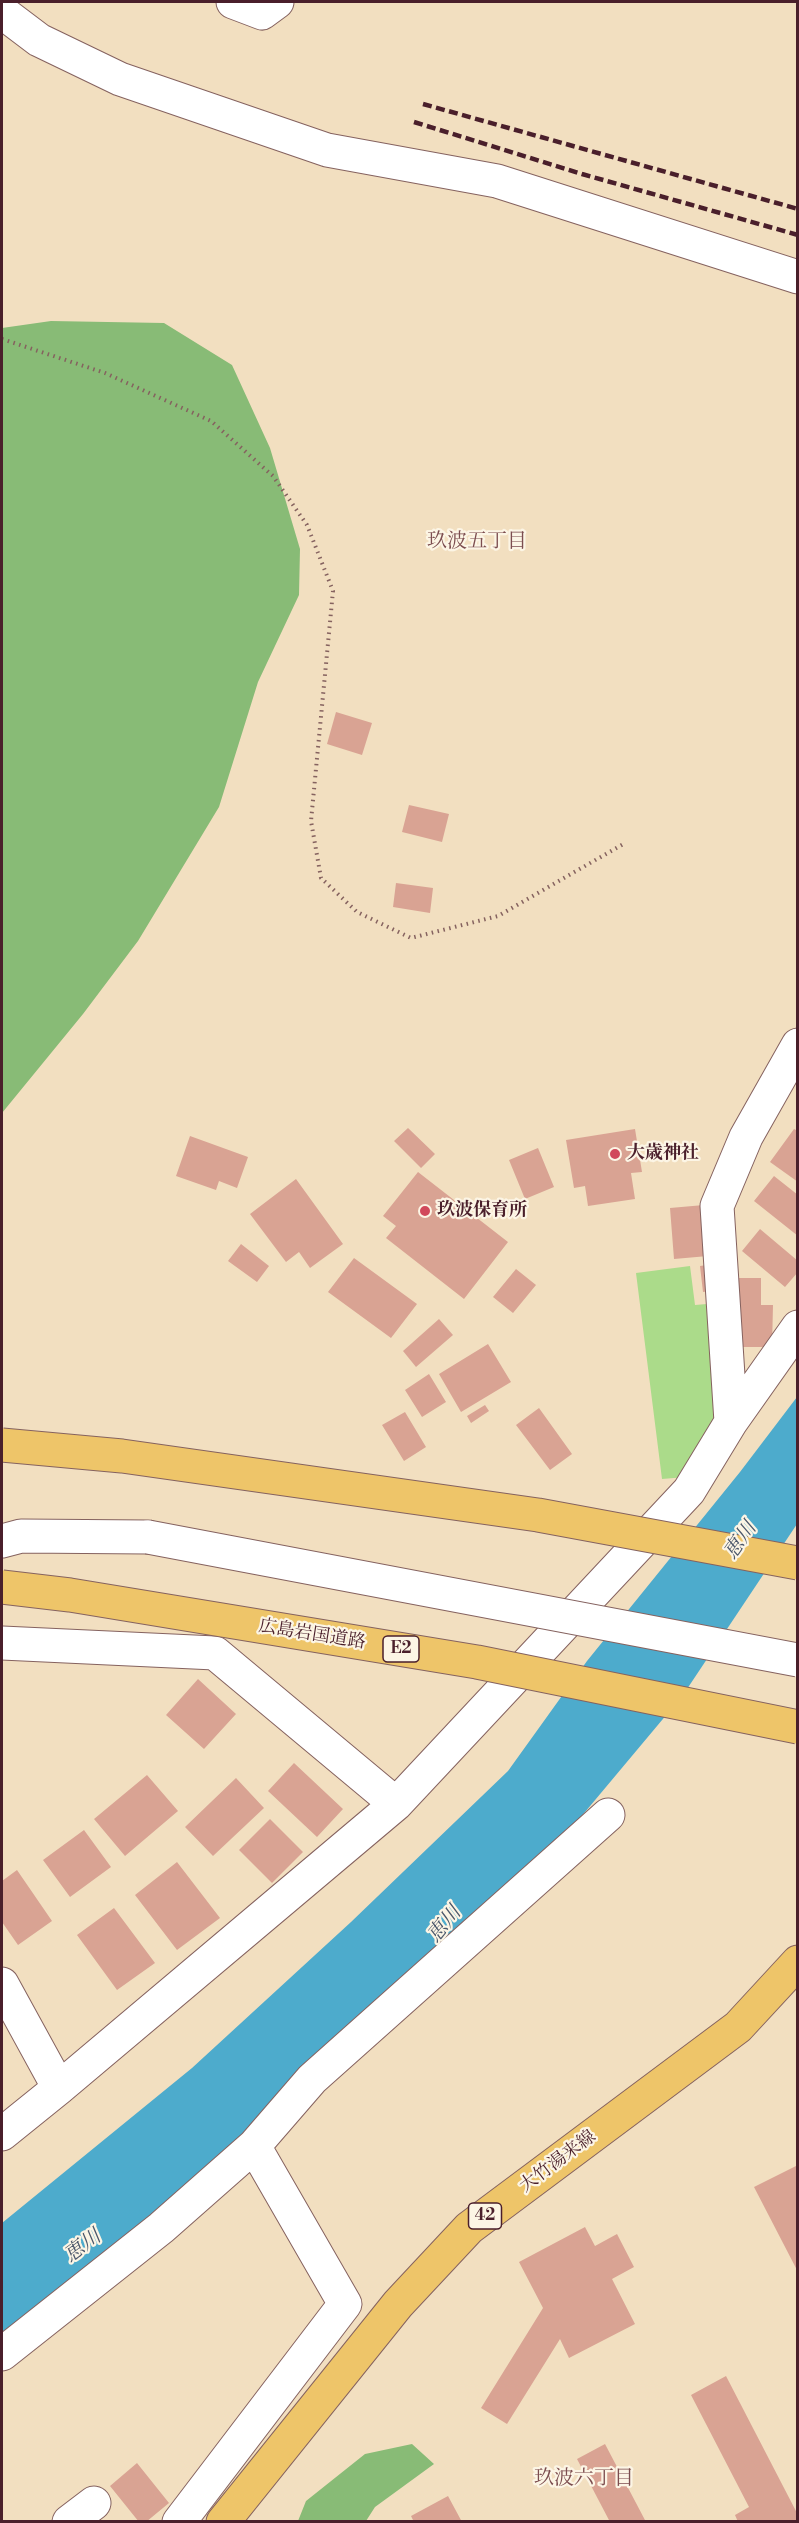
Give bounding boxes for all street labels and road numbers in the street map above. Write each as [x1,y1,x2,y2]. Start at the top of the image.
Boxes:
street label: 広島岩国道路 [257,1616,367,1654]
road number: E2 [383,1636,419,1662]
street label: 大竹湯来線 [516,2126,600,2198]
road number: 42 [468,2203,502,2229]

